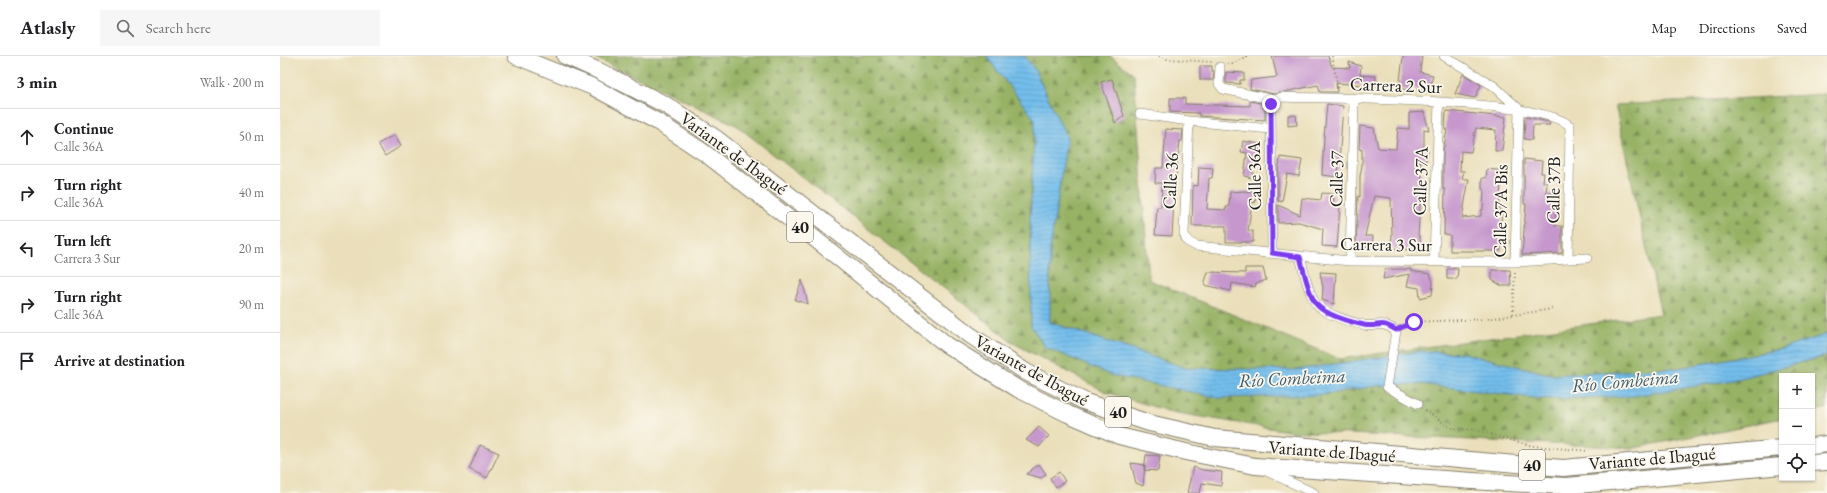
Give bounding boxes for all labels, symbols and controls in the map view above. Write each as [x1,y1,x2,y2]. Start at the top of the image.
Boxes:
search box [100,10,380,46]
text: Atlasly [20,15,76,40]
icon: search [114,17,136,39]
text: Search here [146,18,211,37]
text: Map [1651,19,1677,37]
text: Directions [1699,19,1755,37]
text: Saved [1777,19,1807,37]
text: 3 min [16,71,57,93]
street label: Carrera 2 Sur [1350,72,1442,98]
text: Walk · 200 m [200,74,264,91]
route end [1262,95,1280,113]
street label: Variante de Ibagué [676,106,792,200]
text: Continue [54,119,114,138]
icon: ahead [16,126,38,148]
text: 50 m [239,128,264,145]
text: Calle 36A [54,138,104,155]
street label: Calle 36A [1242,141,1266,211]
street label: Calle 37A [1407,146,1433,216]
street label: Calle 37 [1324,150,1348,207]
street label: Calle 36 [1157,152,1183,210]
street label: Calle 37B [1541,156,1565,224]
street label: Calle 37A Bis [1488,164,1512,258]
text: Turn right [54,175,122,194]
icon: right [16,182,38,204]
text: 40 m [239,184,264,201]
text: Calle 36A [54,194,104,211]
road number: 40 [787,212,813,242]
text: Turn left [54,231,111,250]
street label: Carrera 3 Sur [1340,232,1432,256]
icon: left [16,238,38,260]
text: 20 m [239,240,264,257]
text: Carrera 3 Sur [54,250,120,267]
text: Turn right [54,287,122,306]
icon: right [16,294,38,316]
text: 90 m [239,296,264,313]
text: Calle 36A [54,306,104,323]
route start [1405,313,1423,331]
street label: Variante de Ibagué [971,329,1093,411]
icon: arrive [16,350,38,372]
text: Arrive at destination [54,351,185,370]
water label: Río Combeima [1238,363,1346,393]
water label: Río Combeima [1570,364,1680,398]
map controls [1779,373,1815,481]
button: + [1779,373,1815,409]
road number: 40 [1105,397,1131,427]
button: − [1779,409,1815,445]
street label: Variante de Ibagué [1268,435,1396,467]
street label: Variante de Ibagué [1588,441,1716,475]
button: locate [1779,445,1815,481]
road number: 40 [1519,450,1545,480]

